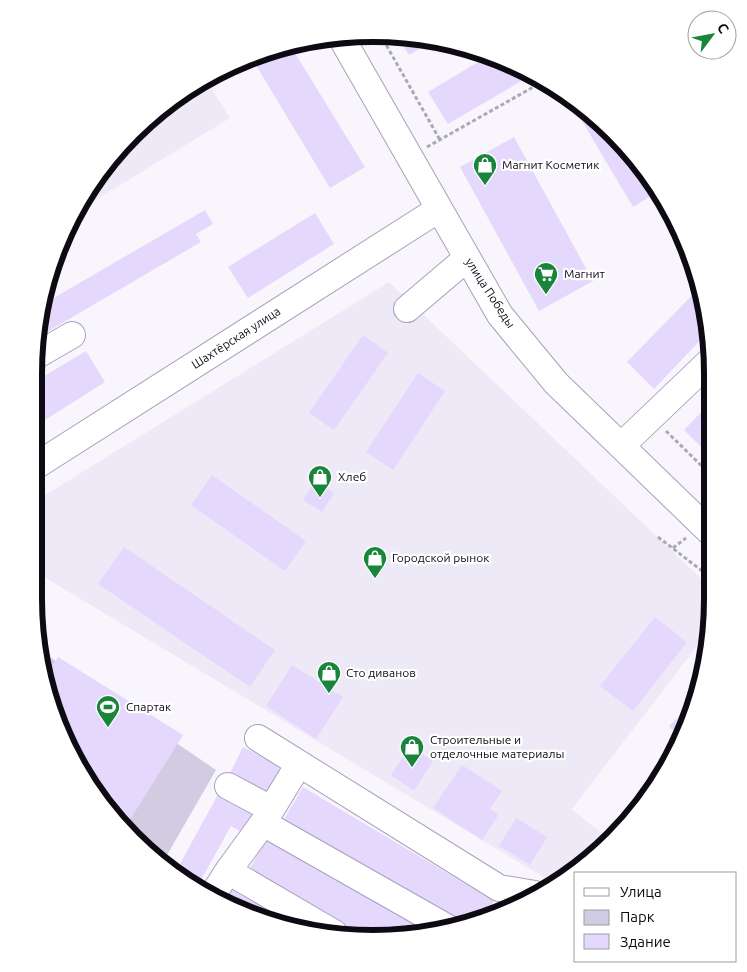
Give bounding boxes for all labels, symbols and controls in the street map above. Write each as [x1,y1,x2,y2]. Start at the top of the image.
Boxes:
north arrow [687,10,737,60]
text: С [714,20,732,36]
shop icon: Магнит Косметик [472,152,498,186]
place label: Магнит Косметик [502,158,599,171]
street label: улица Победы [463,255,518,330]
supermarket icon: Магнит [533,261,559,295]
place label: Магнит [564,267,606,280]
street label: Шахтёрская улица [189,304,282,371]
shop icon: Хлеб [307,464,333,498]
place label: Хлеб [338,470,366,483]
shop icon: Городской рынок [362,545,388,579]
place label: Городской рынок [392,551,489,564]
shop icon: Сто диванов [316,660,342,694]
place label: Сто диванов [346,666,416,679]
sports icon: Спартак [95,694,121,728]
place label: Спартак [126,700,171,713]
place label: Строительные и отделочные материалы [430,733,564,760]
shop icon: Строительные и отделочные материалы [399,734,425,768]
legend [574,872,737,962]
text: Улица [620,883,662,900]
text: Парк [620,908,655,925]
text: Здание [620,933,671,950]

